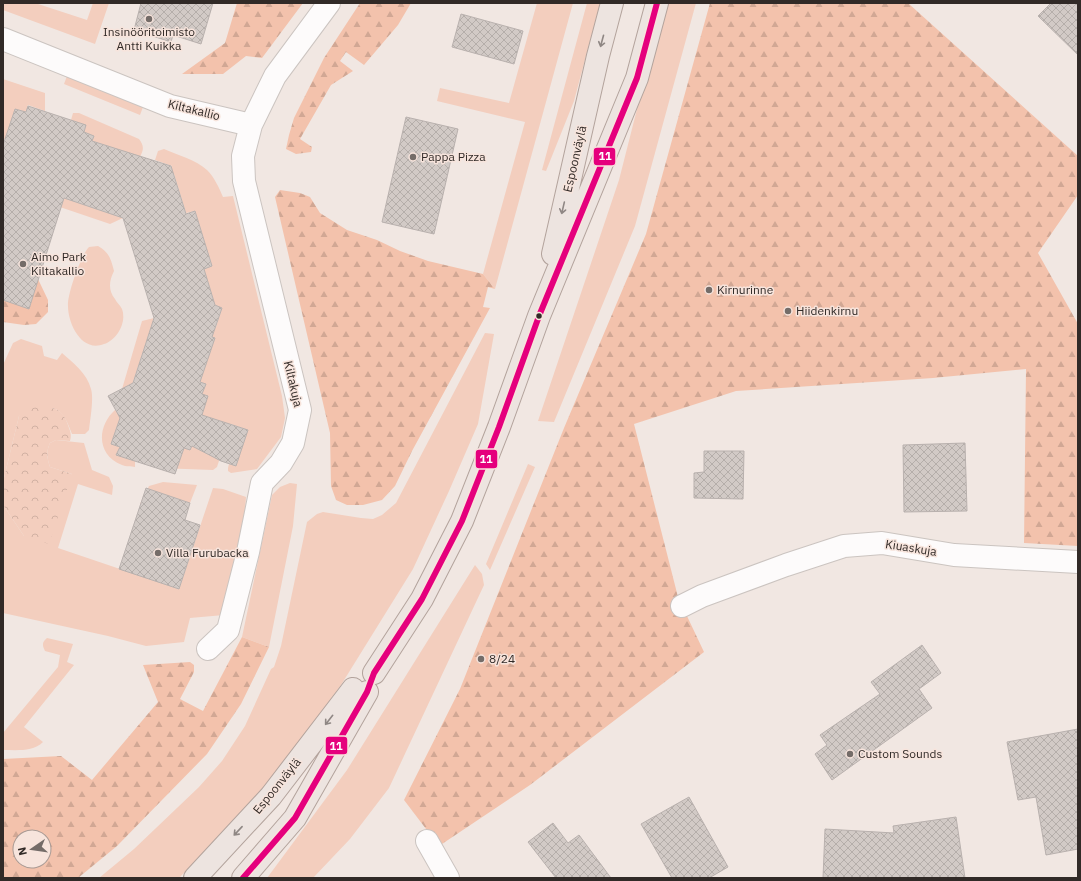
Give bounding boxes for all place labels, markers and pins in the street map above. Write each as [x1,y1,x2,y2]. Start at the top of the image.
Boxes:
marker: Insinööritoimisto Antti Kuikka [144,14,154,24]
place label: Insinööritoimisto Antti Kuikka [103,24,195,53]
place label: Pappa Pizza [421,149,486,164]
marker: Pappa Pizza [408,152,418,162]
place label: Aimo Park Kiltakallio [31,249,87,278]
marker: Aimo Park Kiltakallio [18,259,28,269]
place label: Kirnurinne [717,282,774,297]
marker: Kirnurinne [704,285,714,295]
place label: Hiidenkirnu [796,303,858,318]
marker: Hiidenkirnu [783,306,793,316]
unlabelled marker [534,311,544,321]
place label: Villa Furubacka [166,545,249,560]
marker: Villa Furubacka [153,548,163,558]
place label: 8/24 [489,651,515,666]
marker: 8/24 [476,654,486,664]
place label: Custom Sounds [858,746,943,761]
marker: Custom Sounds [845,749,855,759]

